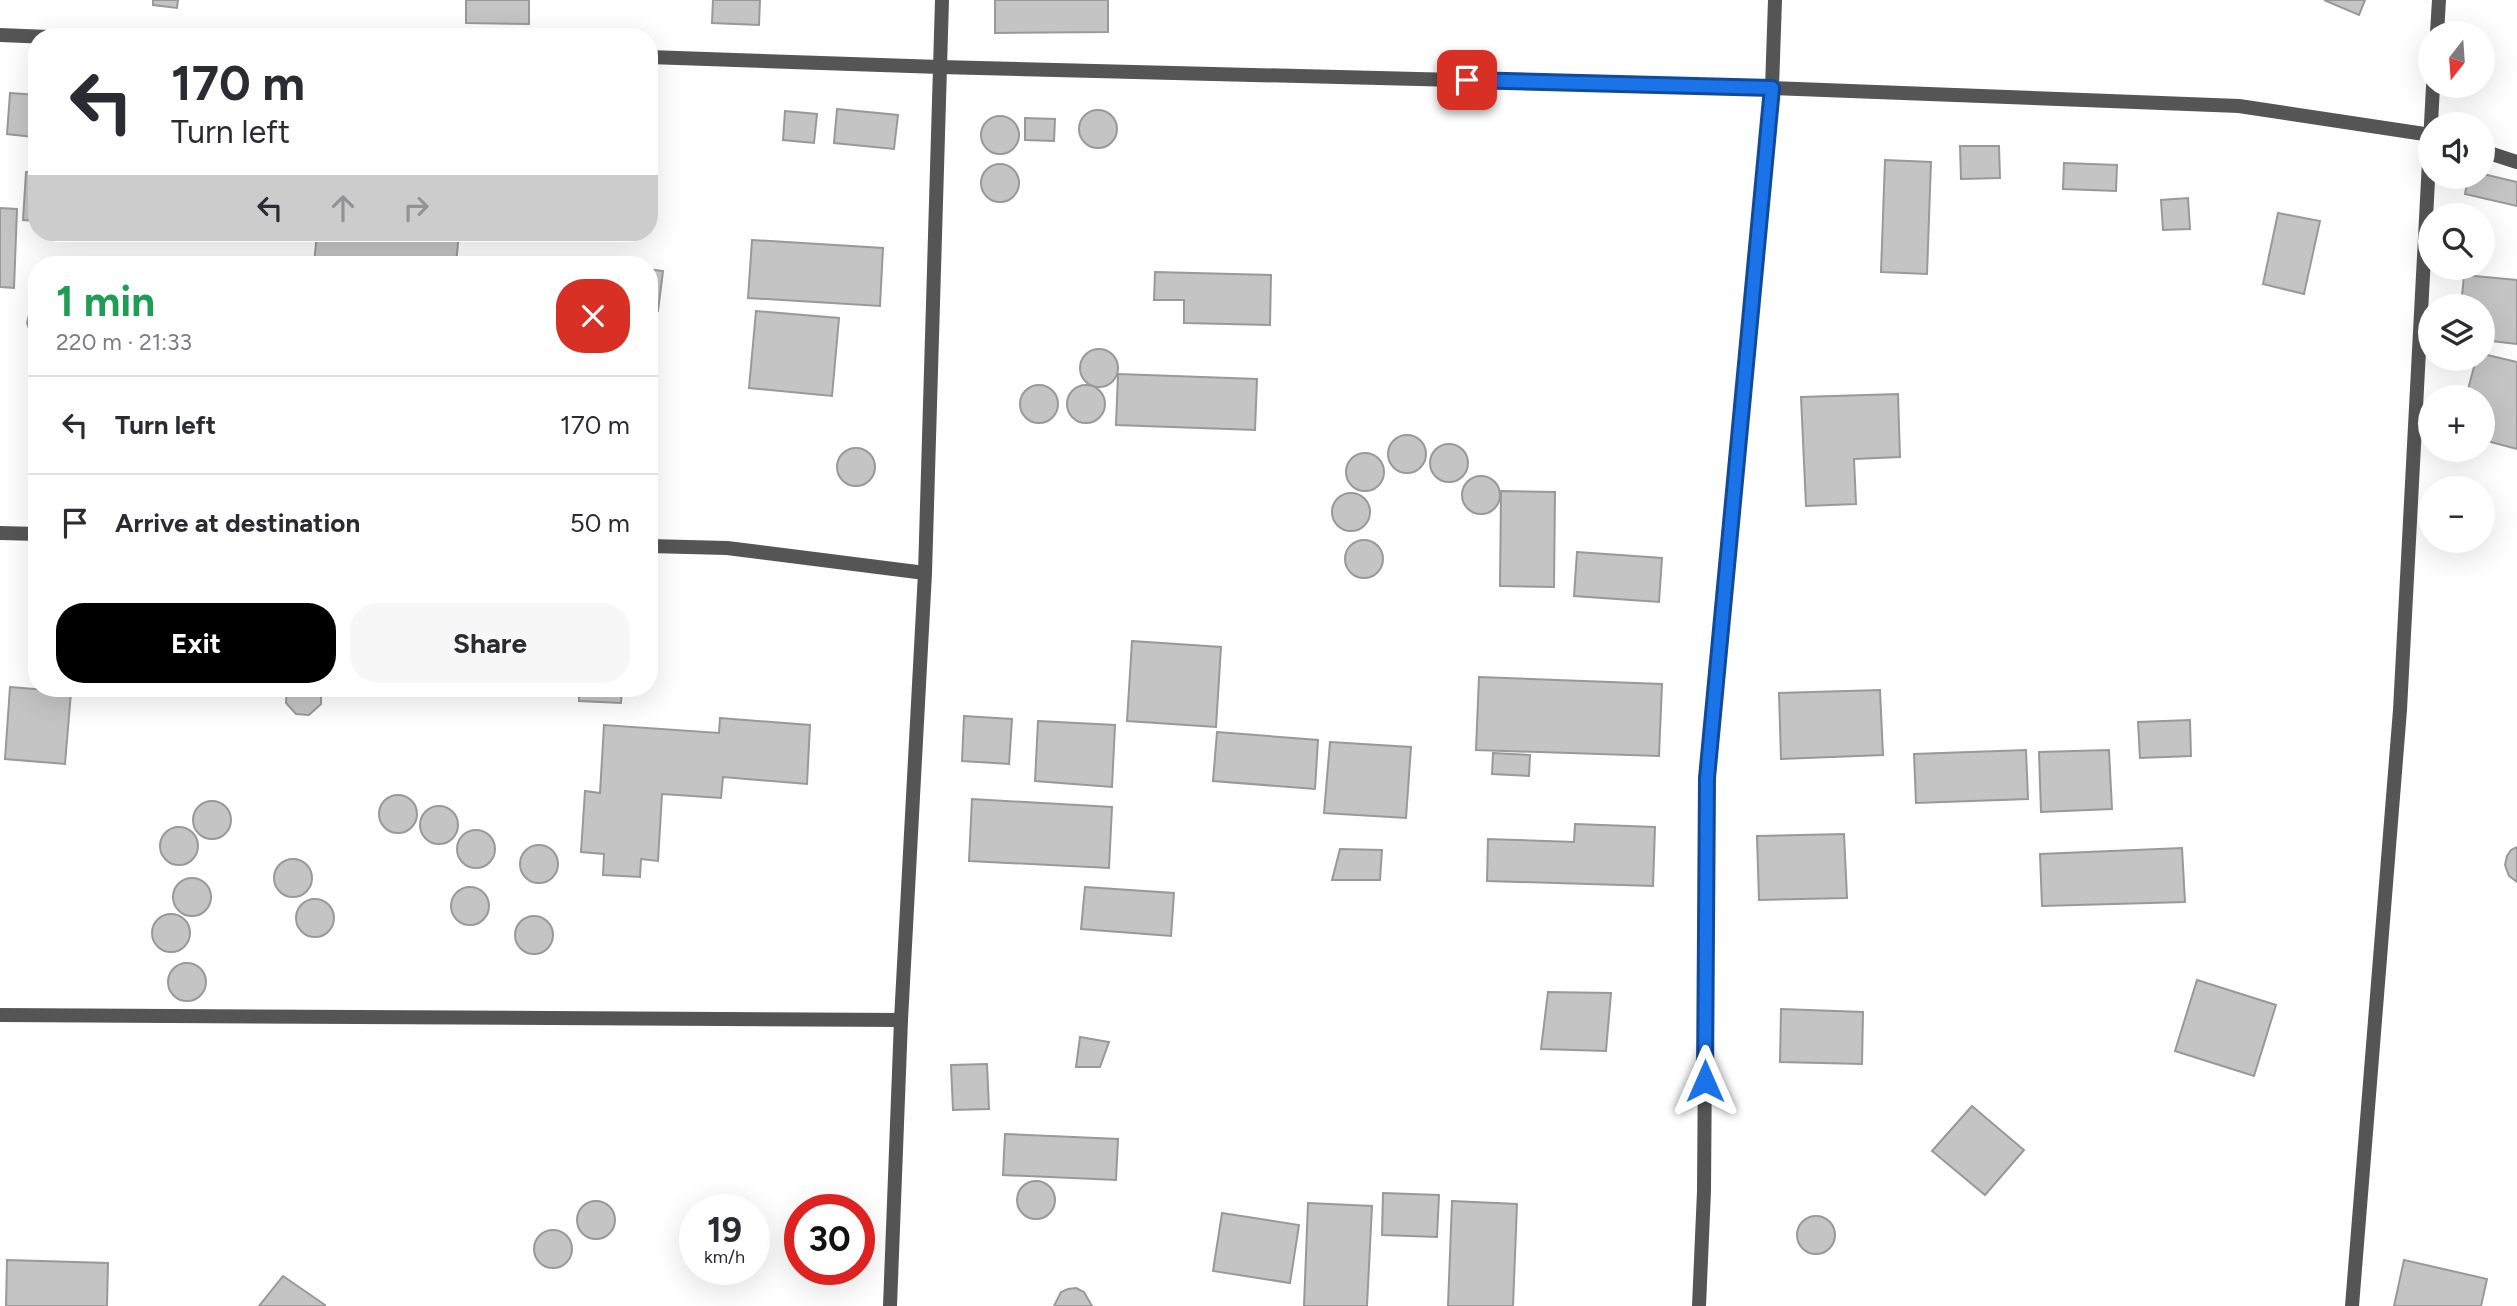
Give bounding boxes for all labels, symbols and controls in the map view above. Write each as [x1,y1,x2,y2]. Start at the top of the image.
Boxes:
north arrow [2418,21,2496,98]
map controls [2418,21,2495,553]
pin [1437,50,1497,110]
text: 170 m [171,53,305,112]
icon: left [56,56,147,147]
icon: arrive [1448,61,1486,99]
button: sound [2418,112,2495,189]
text: Turn left [171,113,290,151]
icon: left [251,189,289,227]
icon: ahead [324,189,362,227]
icon: right [397,189,435,227]
button: search [2418,203,2495,280]
text: 1 min [56,276,155,327]
button: close [556,279,630,353]
button: layers [2418,294,2495,371]
text: 220 m · 21:33 [56,328,192,356]
button: + [2418,385,2495,462]
icon: left [56,406,94,444]
text: Turn left [115,409,216,441]
text: 170 m [560,409,630,441]
button: − [2418,476,2495,553]
icon: arrive [56,504,94,542]
text: Arrive at destination [115,507,360,539]
text: 50 m [570,507,630,539]
button: Exit [56,603,336,683]
button: Share [350,603,630,683]
position arrow [1668,1044,1742,1118]
speed limit sign: 30 [784,1194,875,1285]
text: 19 [707,1209,742,1251]
text: km/h [704,1246,745,1268]

